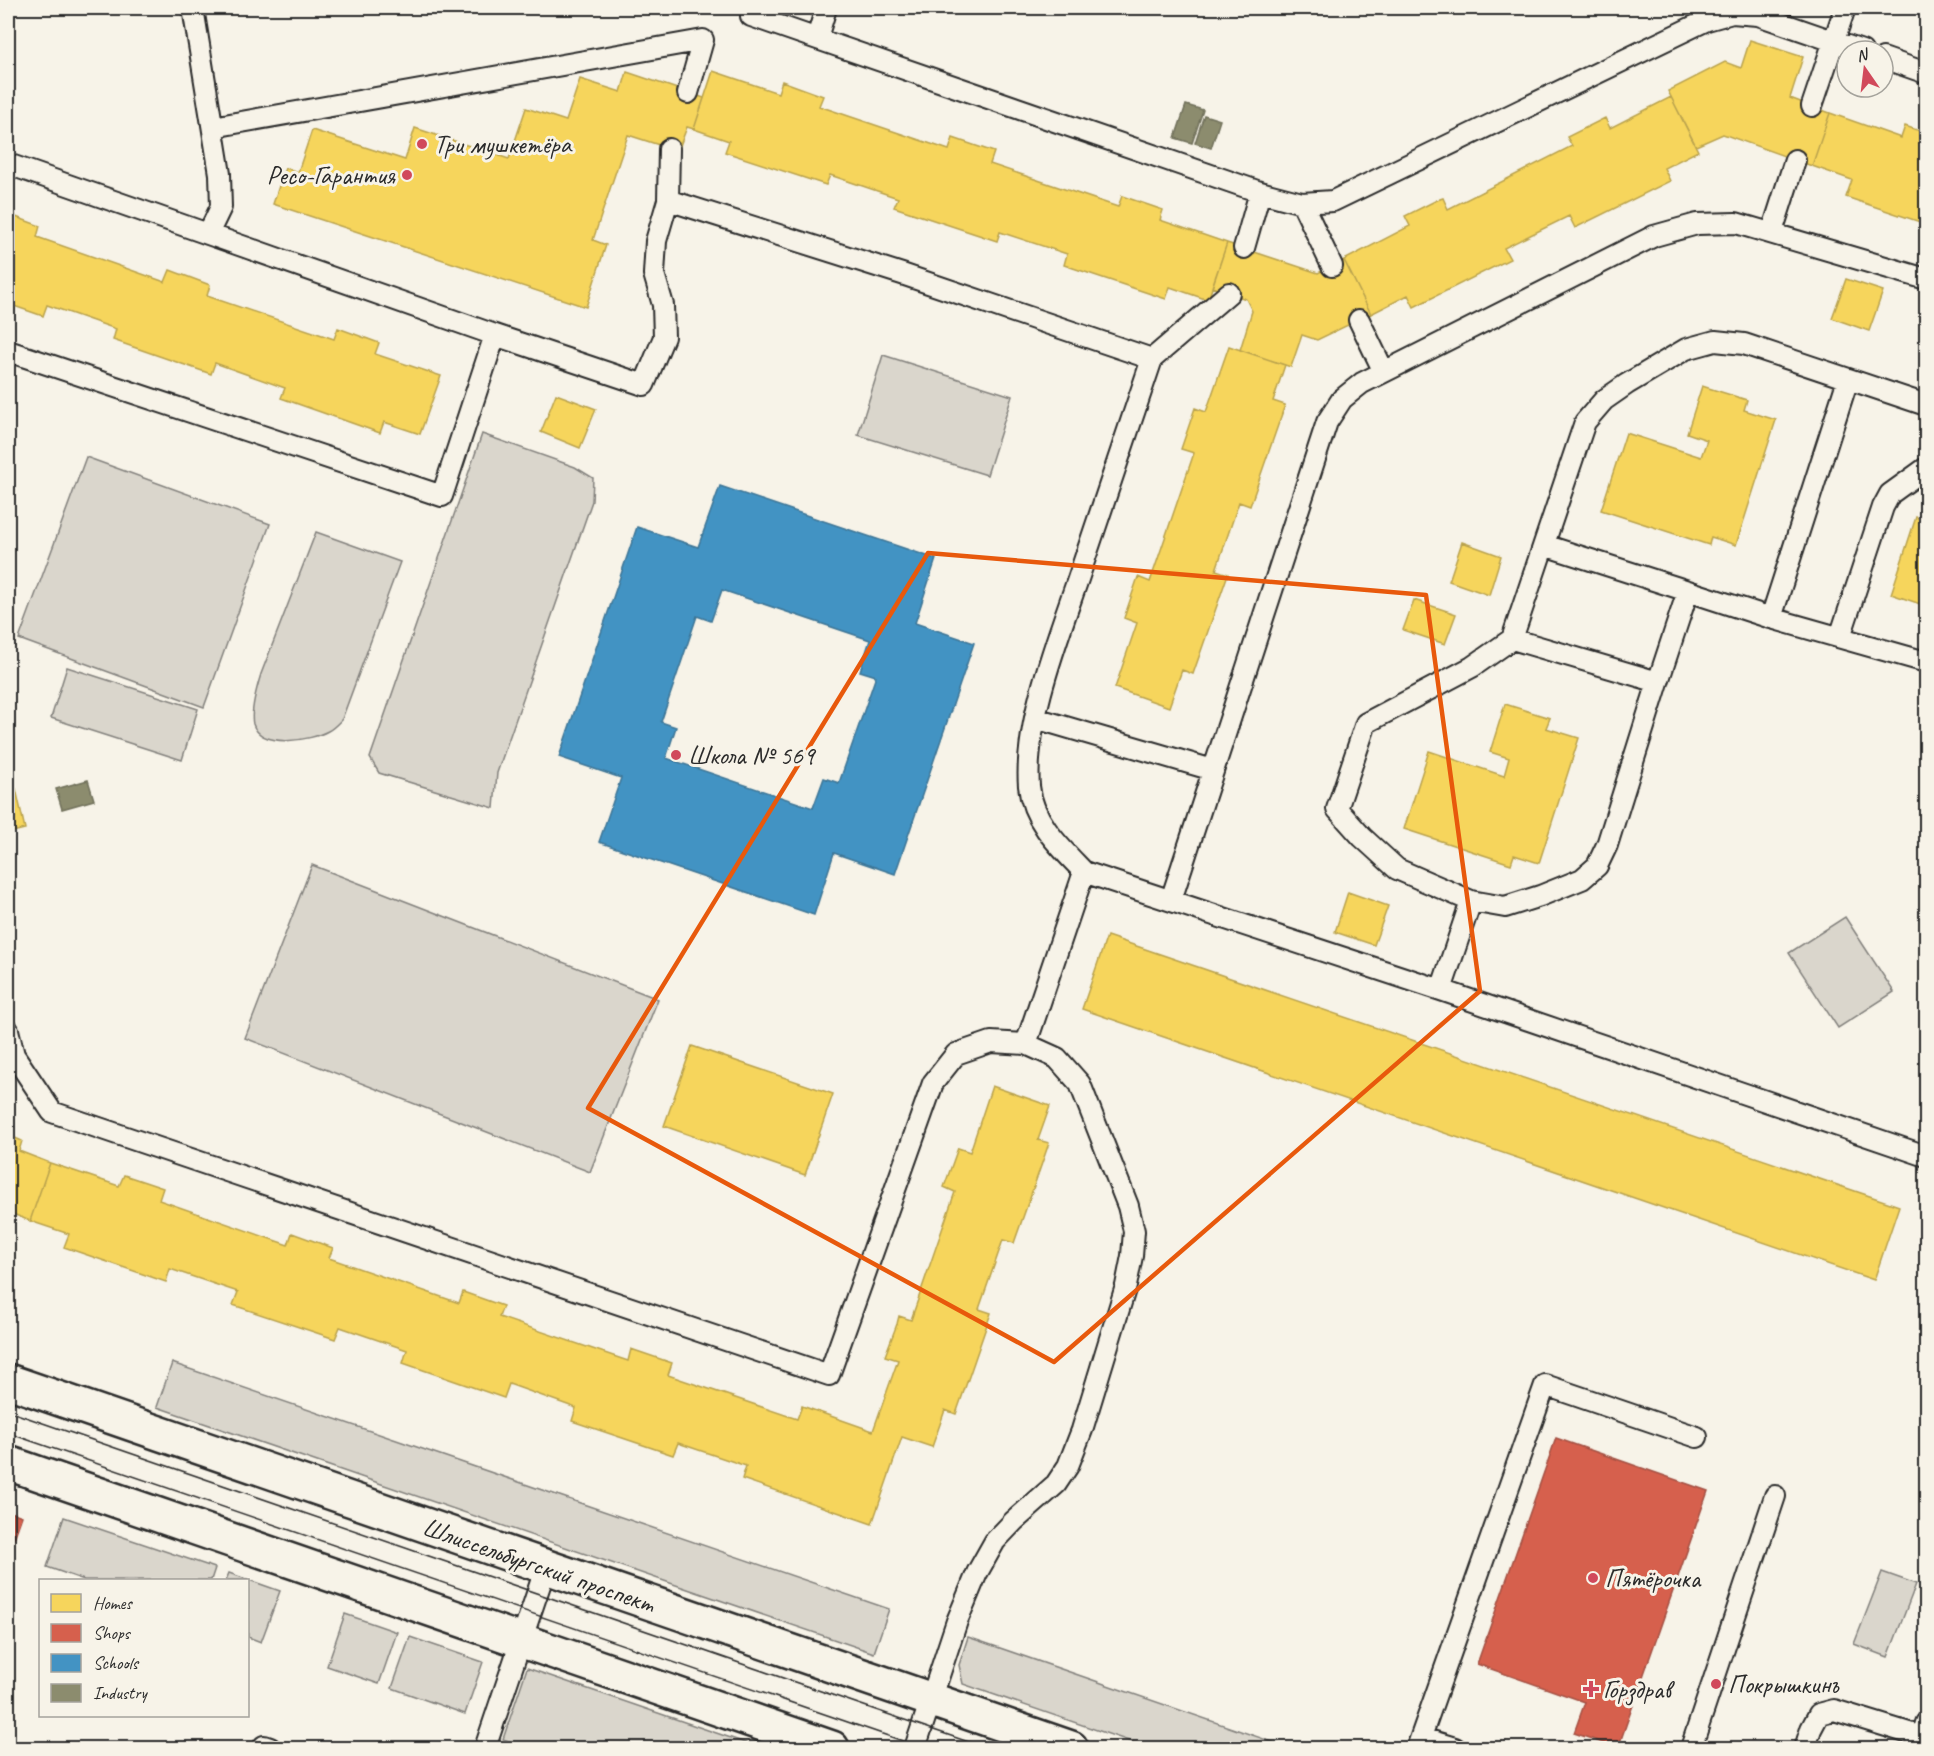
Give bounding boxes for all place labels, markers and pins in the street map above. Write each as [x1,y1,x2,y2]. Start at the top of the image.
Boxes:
place label: Три мушкетёра [434,128,573,161]
marker: Три мушкетёра [415,137,429,151]
place label: Ресо-Гарантия [267,159,397,192]
marker: Ресо-Гарантия [400,168,414,182]
place label: Школа № 569 [688,739,817,772]
marker: Школа № 569 [669,748,683,762]
place label: Пятёрочка [1605,1562,1702,1595]
marker: Пятёрочка [1586,1571,1600,1585]
place label: Покрышкинъ [1728,1668,1840,1701]
place label: Горздрав [1603,1673,1675,1706]
marker: Покрышкинъ [1709,1677,1723,1691]
marker: Горздрав [1584,1682,1598,1696]

